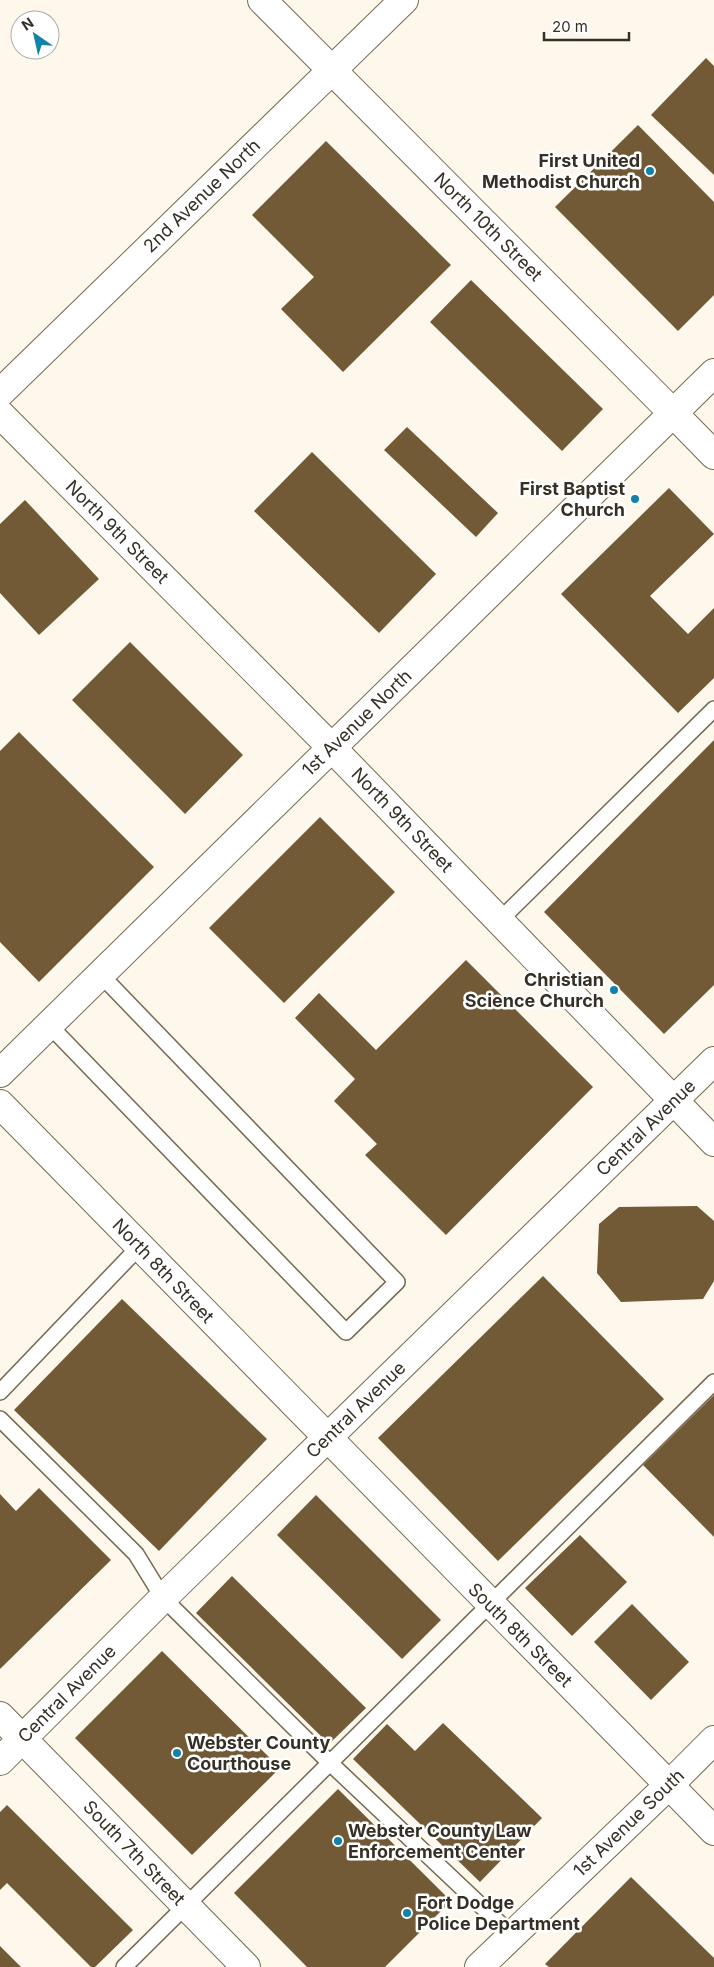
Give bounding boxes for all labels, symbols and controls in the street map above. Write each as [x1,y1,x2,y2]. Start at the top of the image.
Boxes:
north arrow [10,10,60,60]
scale bar [544,10,629,42]
text: N [18,14,37,34]
text: 20 m [552,17,588,36]
street label: 2nd Avenue North [139,135,264,257]
place label: First United Methodist Church [482,150,640,192]
marker: First United Methodist Church [644,165,656,177]
street label: North 10th Street [430,168,547,285]
street label: North 9th Street [62,476,173,588]
place label: First Baptist Church [519,478,625,520]
marker: First Baptist Church [629,493,641,505]
street label: 1st Avenue North [298,665,416,780]
street label: North 9th Street [347,763,458,876]
place label: Christian Science Church [465,969,604,1011]
marker: Christian Science Church [608,984,620,996]
street label: Central Avenue [592,1075,700,1180]
street label: North 8th Street [108,1214,218,1327]
street label: Central Avenue [302,1357,410,1462]
street label: South 8th Street [464,1578,577,1691]
street label: Central Avenue [13,1640,120,1747]
place label: Webster County Courthouse [187,1732,330,1774]
marker: Webster County Courthouse [171,1747,183,1759]
street label: 1st Avenue South [569,1765,688,1881]
street label: South 7th Street [79,1796,190,1909]
place label: Webster County Law Enforcement Center [348,1820,532,1862]
marker: Webster County Law Enforcement Center [332,1835,344,1847]
place label: Fort Dodge Police Department [417,1892,580,1934]
marker: Fort Dodge Police Department [401,1907,413,1919]

